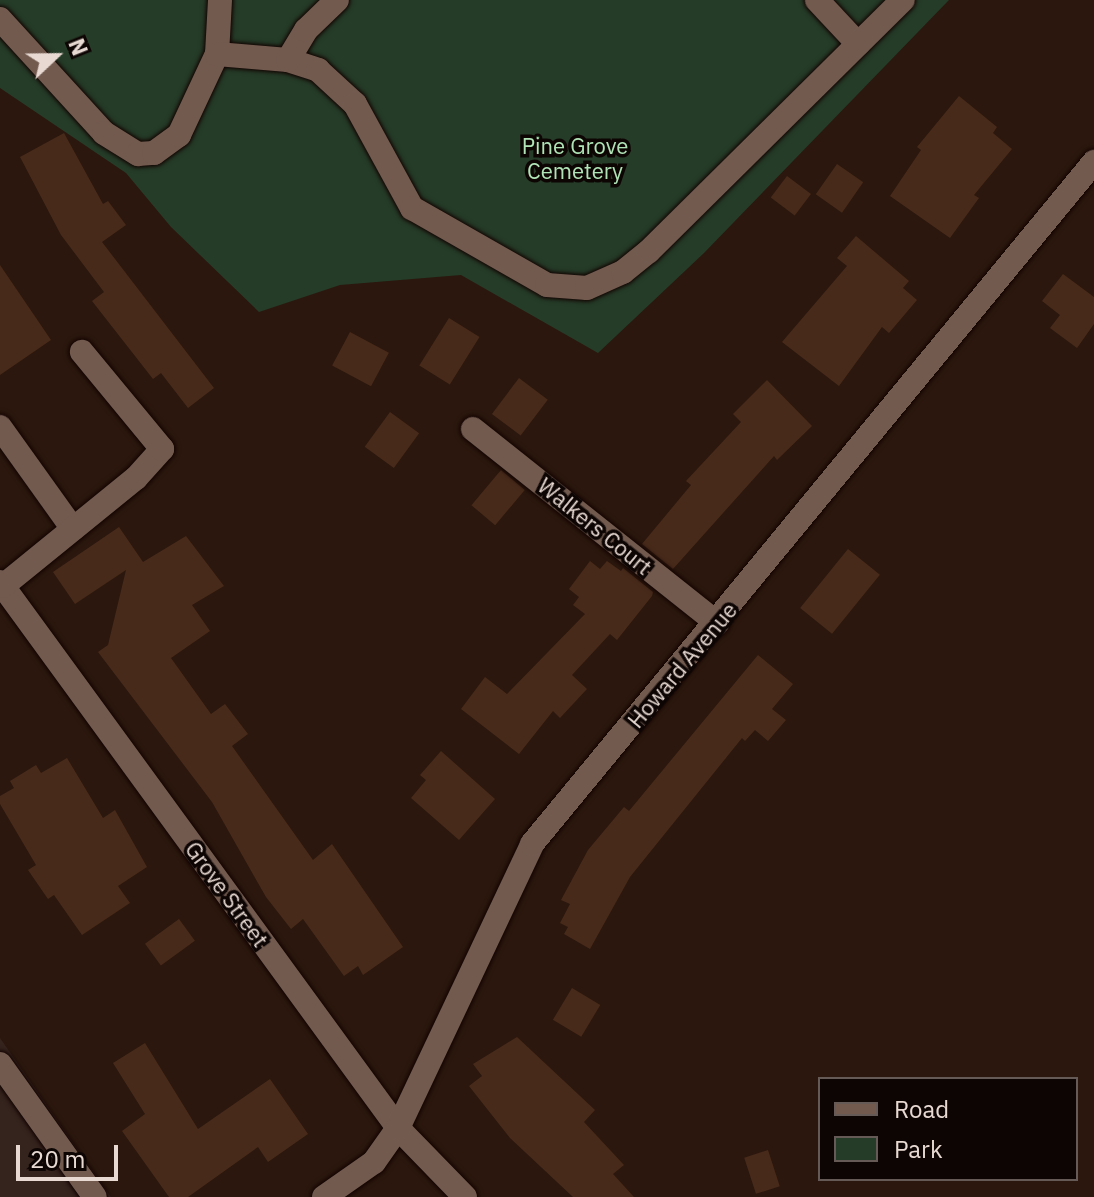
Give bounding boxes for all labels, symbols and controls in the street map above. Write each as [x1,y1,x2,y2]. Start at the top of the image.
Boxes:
north arrow [16,16,96,96]
text: N [62,34,95,60]
park label: Pine Grove Cemetery [522,132,628,184]
street label: Walkers Court [533,472,657,580]
street label: Howard Avenue [622,597,742,733]
street label: Grove Street [180,836,274,952]
legend [818,1077,1078,1181]
text: Road [894,1093,949,1125]
scale bar [20,1129,122,1179]
text: Park [894,1133,943,1165]
text: 20 m [30,1143,85,1175]

